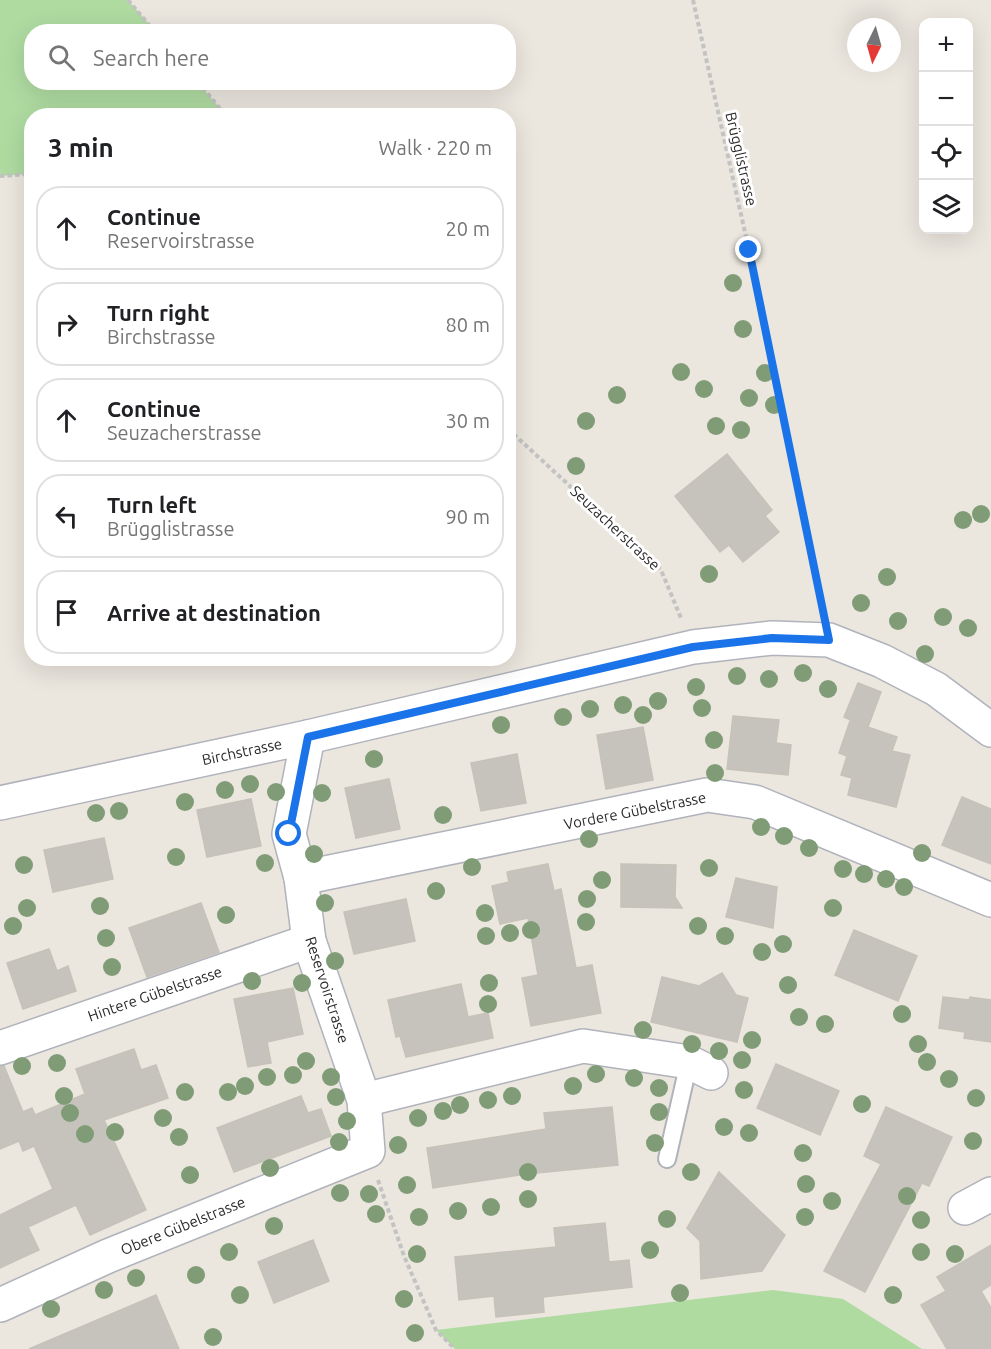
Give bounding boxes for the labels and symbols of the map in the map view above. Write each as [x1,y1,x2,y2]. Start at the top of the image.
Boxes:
north arrow [847,18,901,72]
street label: Brügglistrasse [722,110,761,207]
route end [735,236,761,262]
street label: Seuzacherstrasse [567,482,664,573]
street label: Birchstrasse [200,735,284,768]
street label: Vordere Gübelstrasse [562,788,707,833]
route start [275,820,301,846]
street label: Reservoirstrasse [302,934,353,1045]
street label: Hintere Gübelstrasse [86,963,224,1024]
street label: Obere Gübelstrasse [118,1193,248,1258]

